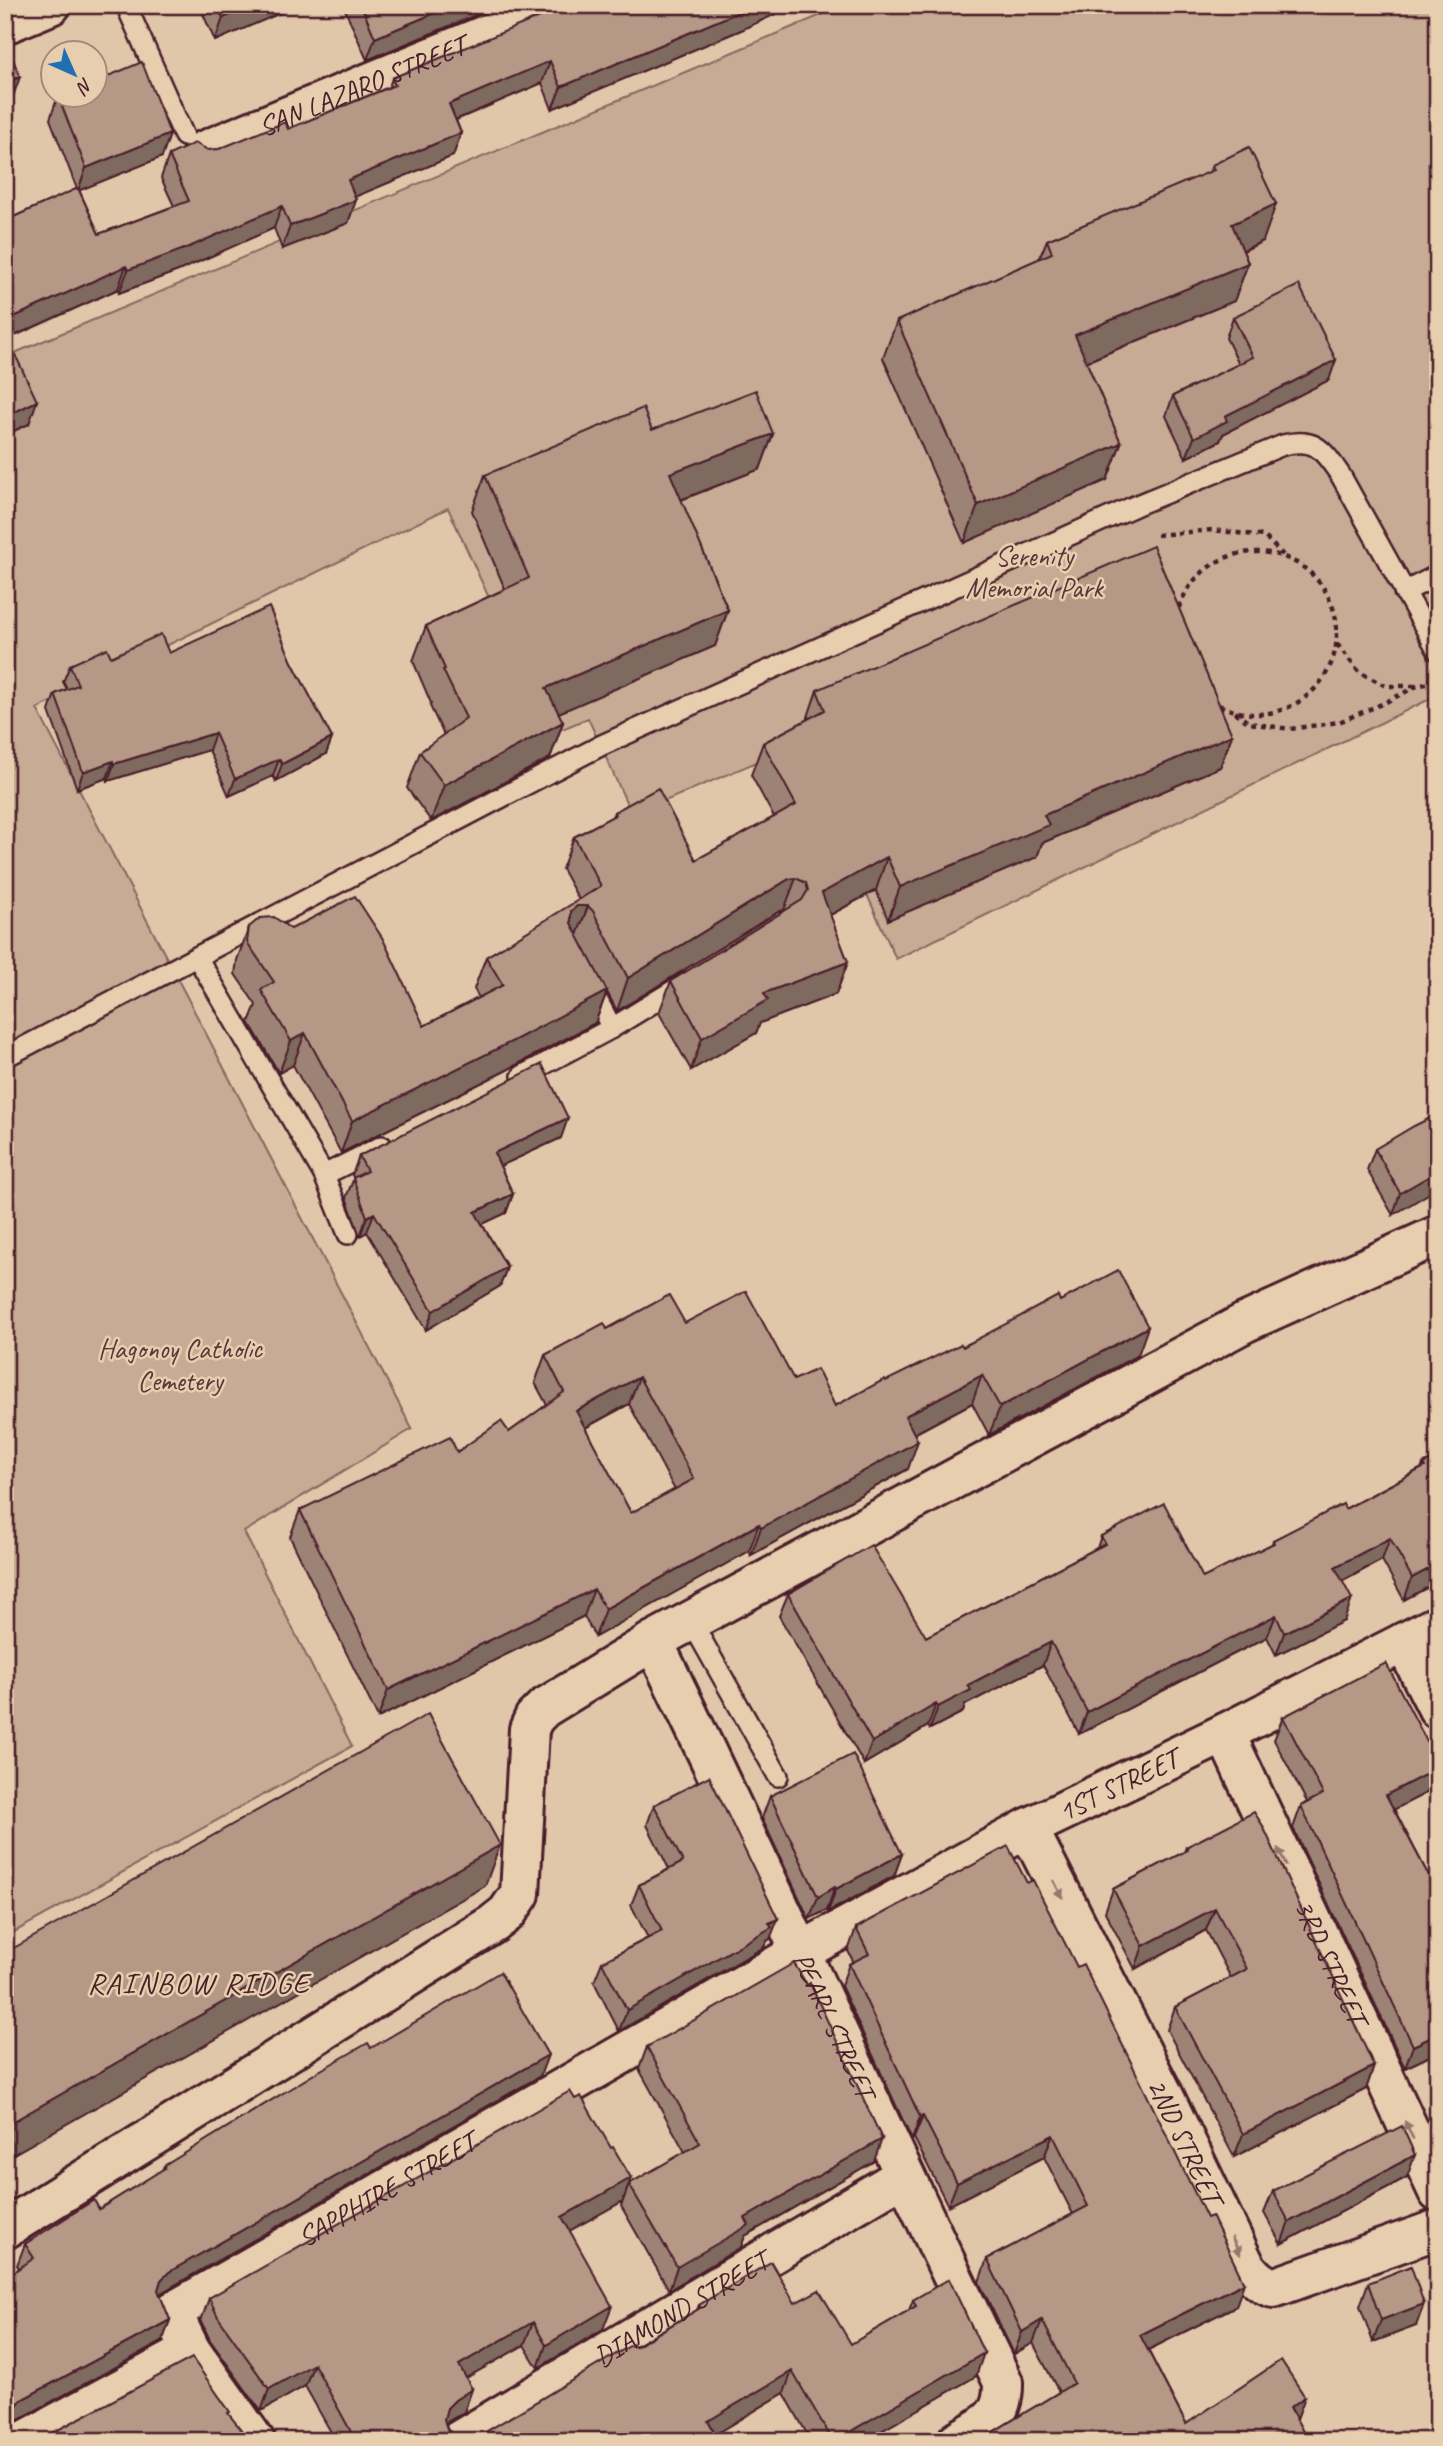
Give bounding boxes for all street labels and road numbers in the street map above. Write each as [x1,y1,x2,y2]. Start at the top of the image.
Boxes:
street label: SAN LAZARO STREET [253,25,477,144]
street label: 1ST STREET [1052,1738,1190,1828]
street label: 3RD STREET [1287,1894,1378,2036]
street label: PEARL STREET [786,1947,886,2109]
street label: 2ND STREET [1140,2072,1233,2216]
street label: SAPPHIRE STREET [291,2121,488,2254]
street label: DIAMOND STREET [587,2240,780,2374]

